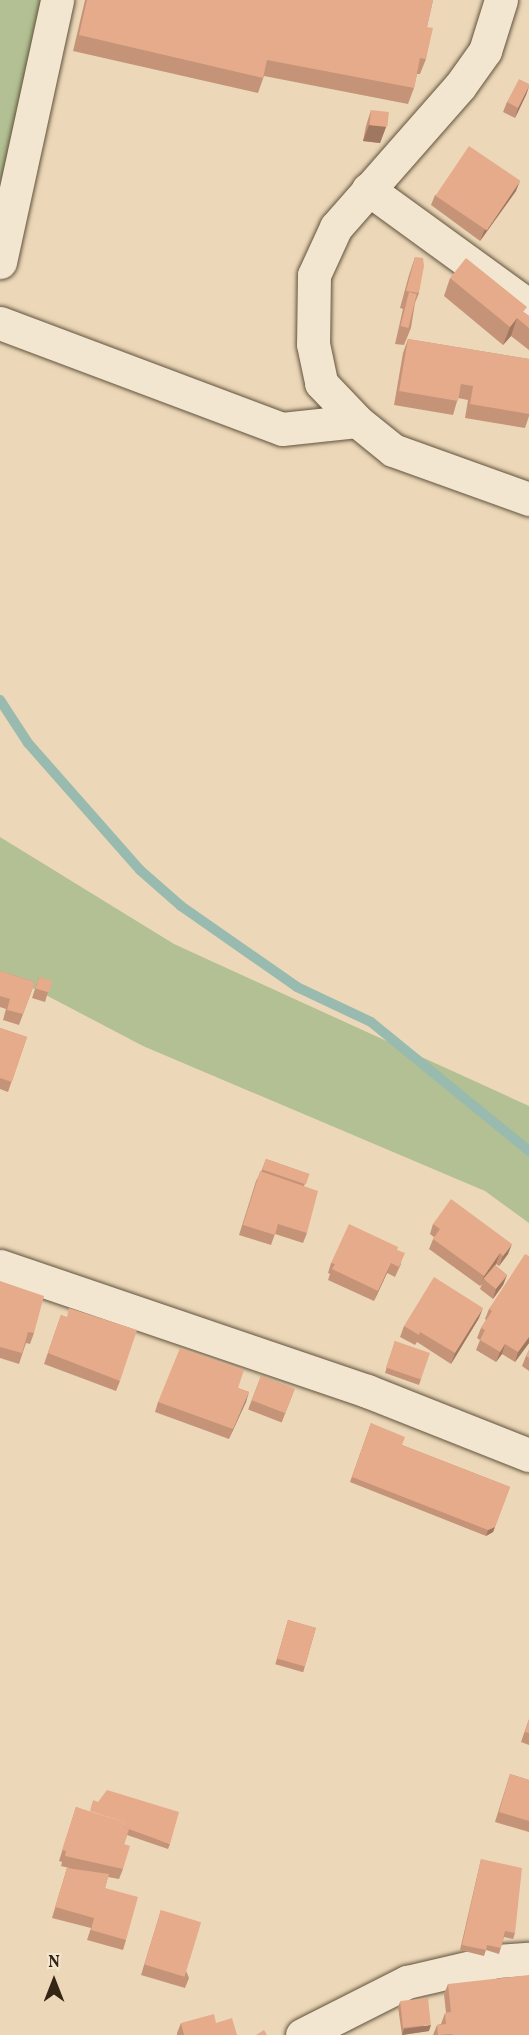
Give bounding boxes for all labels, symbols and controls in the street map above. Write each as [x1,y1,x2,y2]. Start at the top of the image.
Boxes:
north arrow [24,1951,84,2011]
text: N [48,1952,60,1974]

